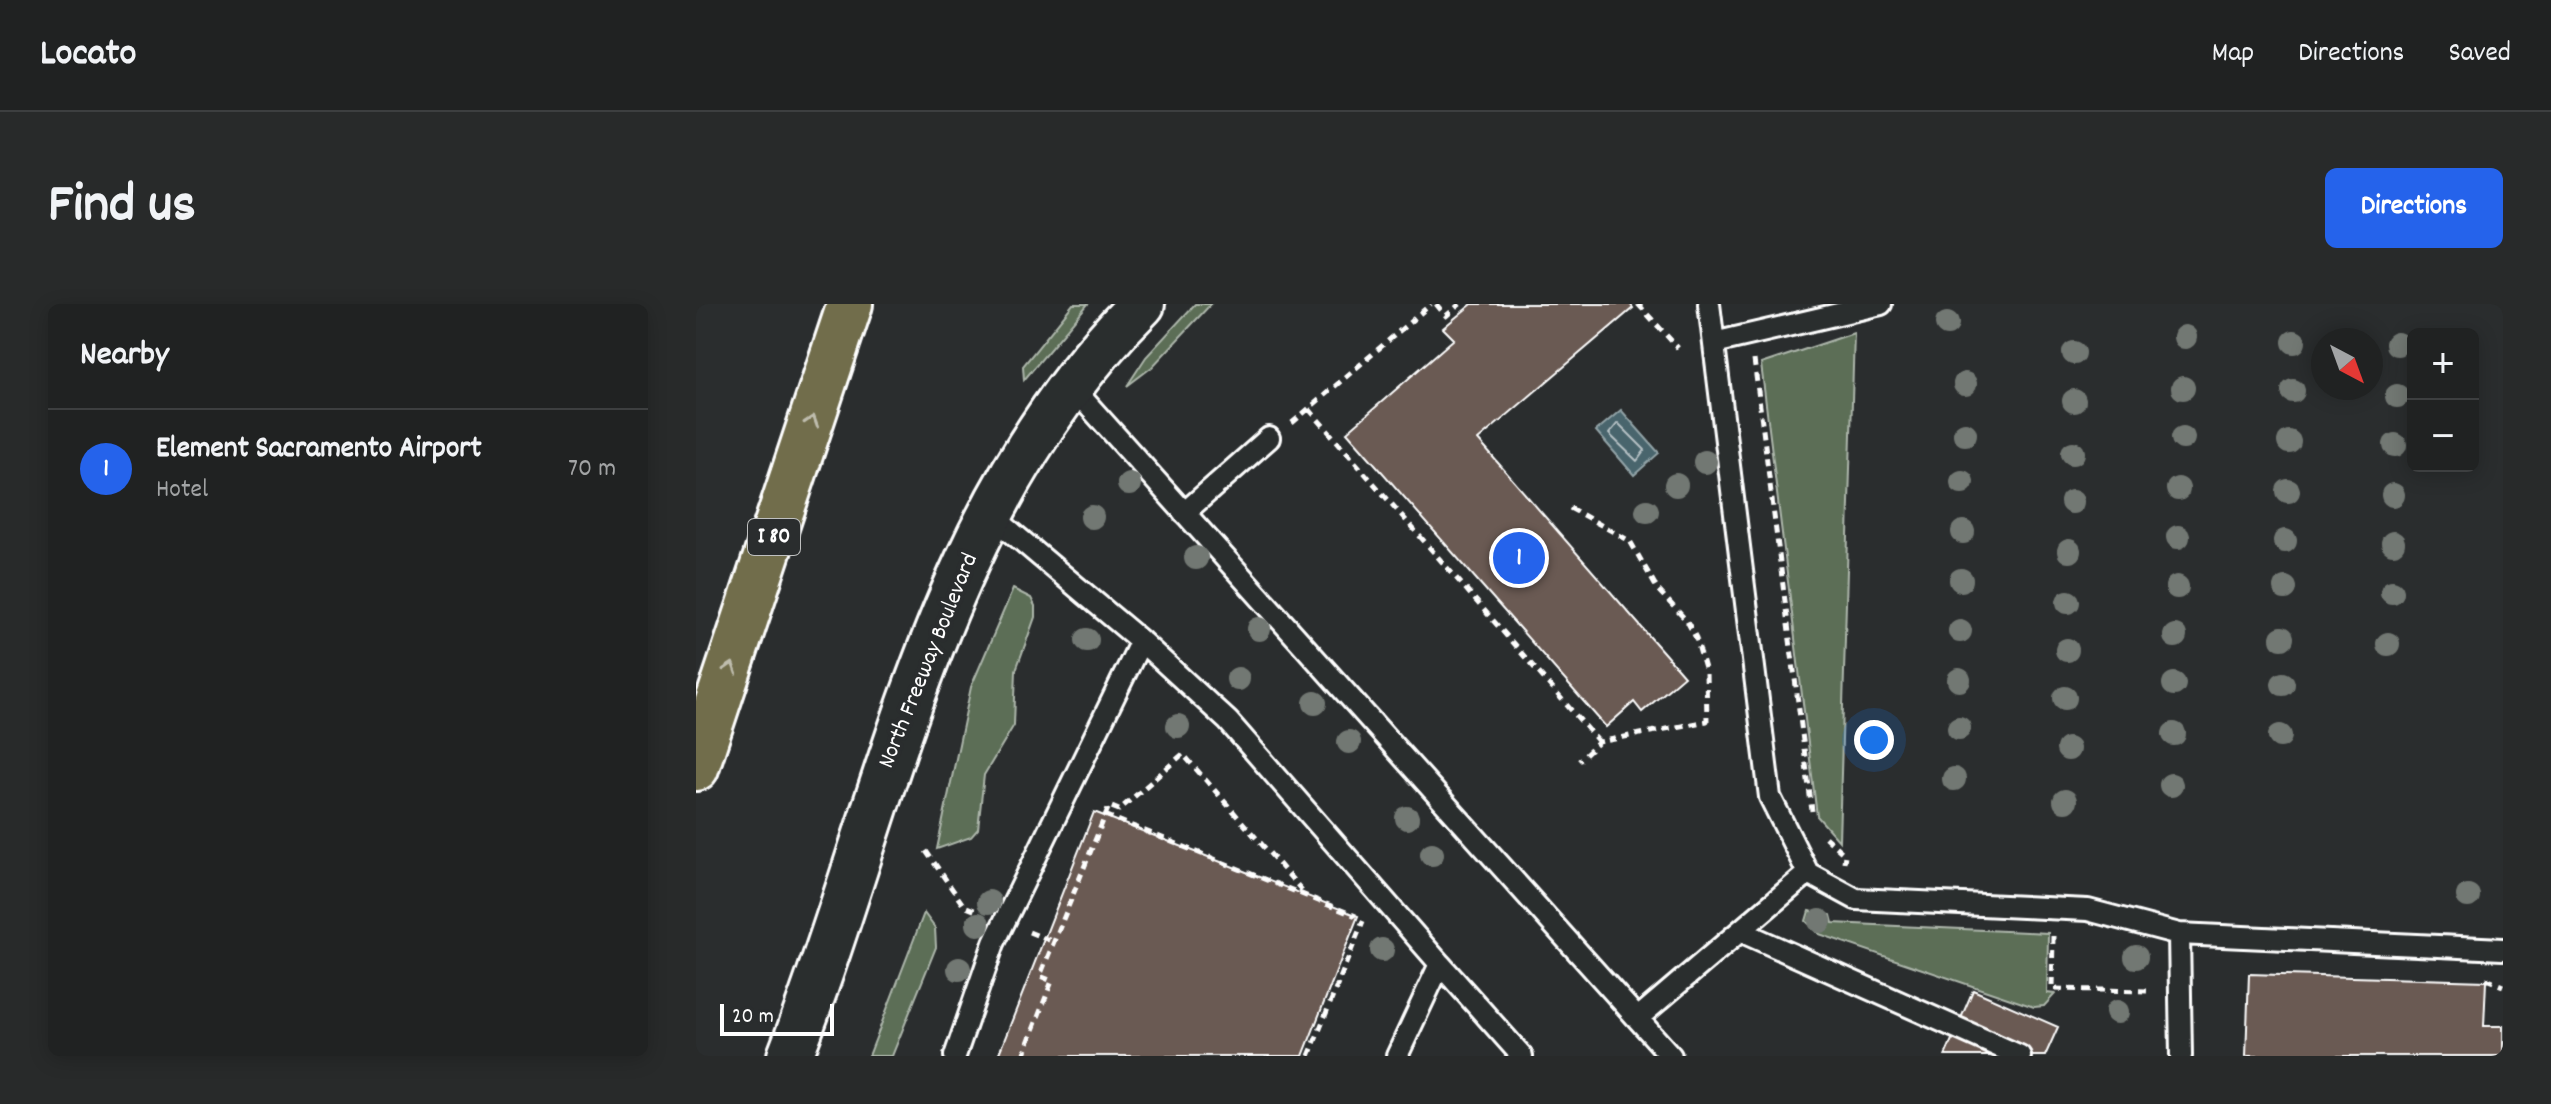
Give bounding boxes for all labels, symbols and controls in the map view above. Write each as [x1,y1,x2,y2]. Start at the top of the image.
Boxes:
text: Locato [40,28,136,83]
text: Map [2212,35,2254,75]
text: Directions [2298,35,2404,75]
text: Saved [2448,35,2511,75]
text: Find us [48,168,196,248]
button: Directions [2325,168,2503,248]
north arrow [2311,328,2383,400]
map controls [2407,328,2479,472]
button: + [2407,328,2479,400]
text: Nearby [80,332,169,381]
button: − [2407,400,2479,472]
one-way arrow [802,415,818,429]
text: Element Sacramento Airport [156,429,481,472]
text: 1 [103,451,109,488]
text: 70 m [568,451,616,488]
text: Hotel [156,472,208,509]
road number: I 80 [748,519,800,555]
pin: 1 [1493,528,1545,588]
street label: North Freeway Boulevard [870,548,988,774]
one-way arrow [721,662,737,676]
your location [1854,720,1894,760]
scale bar [720,1000,834,1036]
text: 20 m [732,1002,774,1033]

